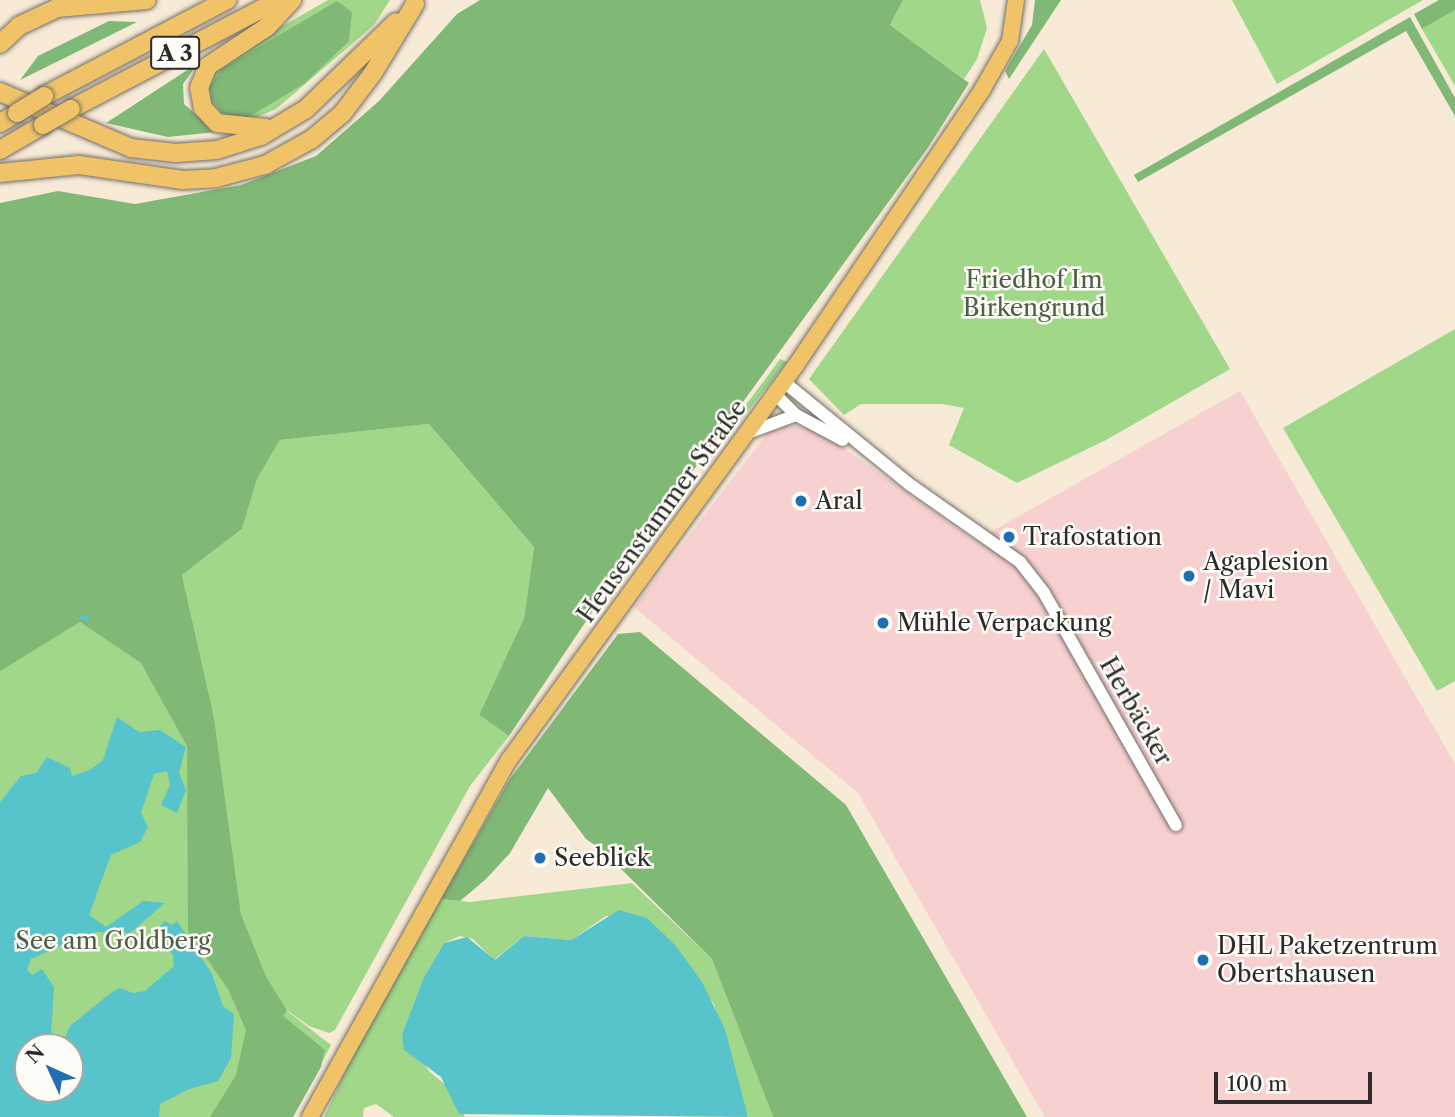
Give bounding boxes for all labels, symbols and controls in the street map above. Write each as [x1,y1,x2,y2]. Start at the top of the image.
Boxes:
road number: A 3 [149,34,201,72]
park label: Friedhof Im Birkengrund [963,266,1105,322]
street label: Heusenstammer Straße [571,394,753,628]
place label: Aral [815,487,863,515]
marker: Aral [793,493,809,509]
place label: Trafostation [1023,523,1162,551]
marker: Trafostation [1001,529,1017,545]
place label: Agaplesion / Mavi [1203,548,1329,604]
marker: Agaplesion / Mavi [1181,568,1197,584]
place label: Mühle Verpackung [897,609,1112,637]
marker: Mühle Verpackung [875,615,891,631]
street label: Herbäcker [1094,652,1178,770]
place label: Seeblick [554,844,651,872]
marker: Seeblick [532,850,548,866]
park label: See am Goldberg [15,927,211,955]
place label: DHL Paketzentrum Obertshausen [1217,932,1438,988]
marker: DHL Paketzentrum Obertshausen [1195,952,1211,968]
north arrow [14,1033,84,1103]
text: N [21,1040,49,1068]
scale bar [1217,1058,1374,1102]
text: 100 m [1227,1071,1288,1096]

